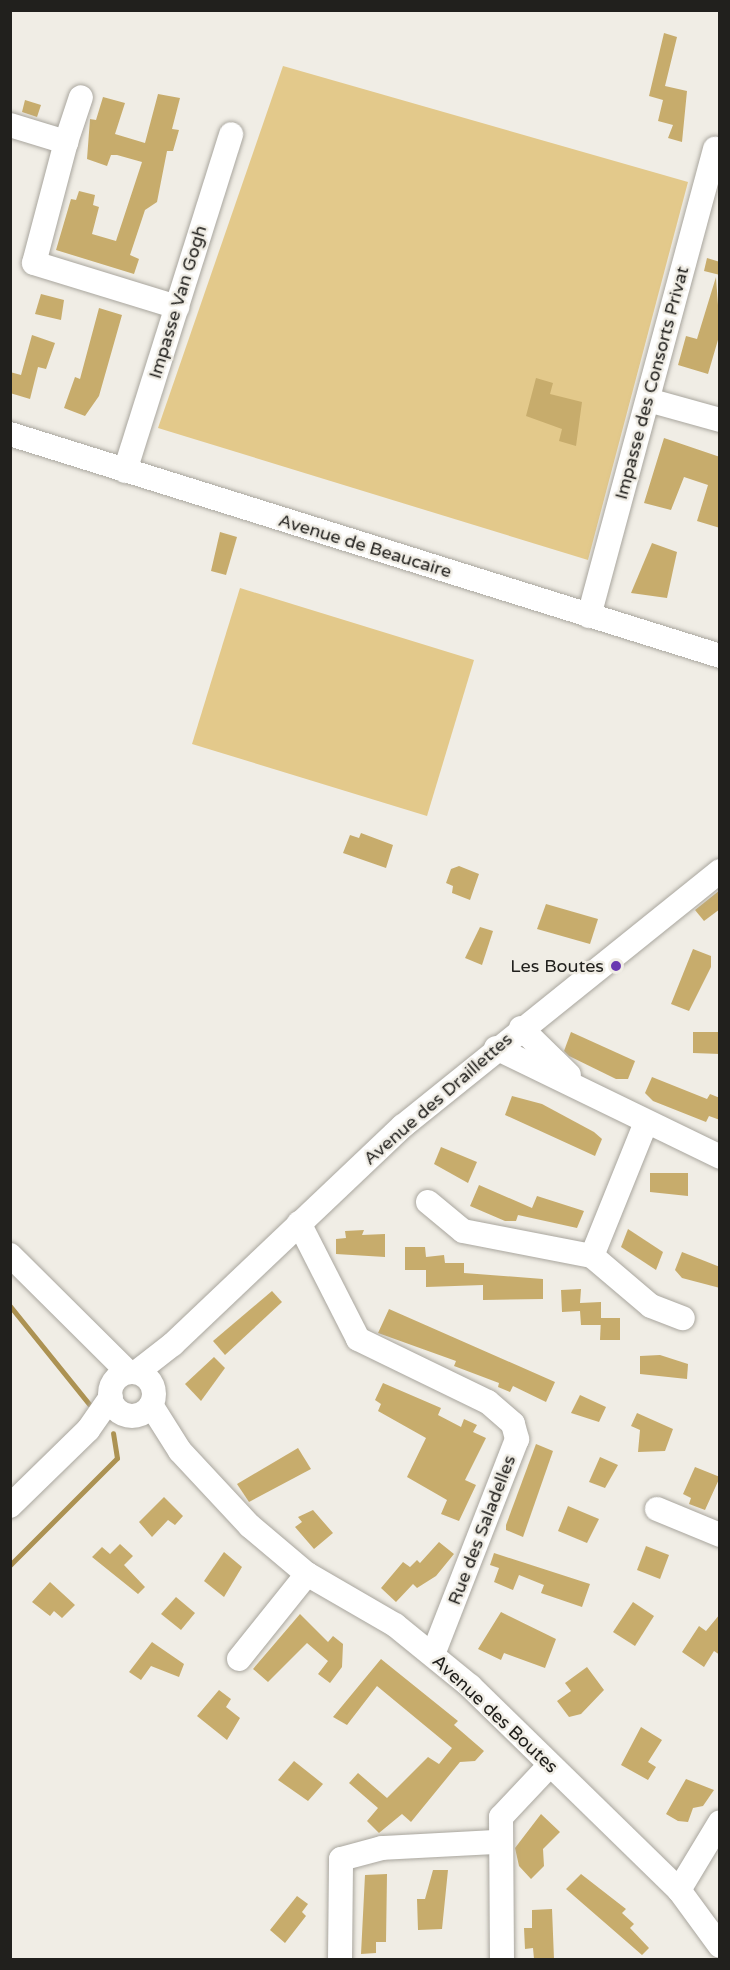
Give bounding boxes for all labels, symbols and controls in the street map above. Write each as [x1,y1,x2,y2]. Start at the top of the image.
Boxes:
street label: Impasse Van Gogh [144,223,212,381]
street label: Impasse des Consorts Privat [610,264,694,502]
street label: Avenue de Beaucaire [276,509,454,583]
place label: Les Boutes [510,955,604,977]
marker: Les Boutes [609,959,623,973]
street label: Avenue des Draillettes [359,1028,517,1170]
street label: Rue des Saladelles [443,1452,521,1608]
street label: Avenue des Boutes [428,1650,562,1778]

